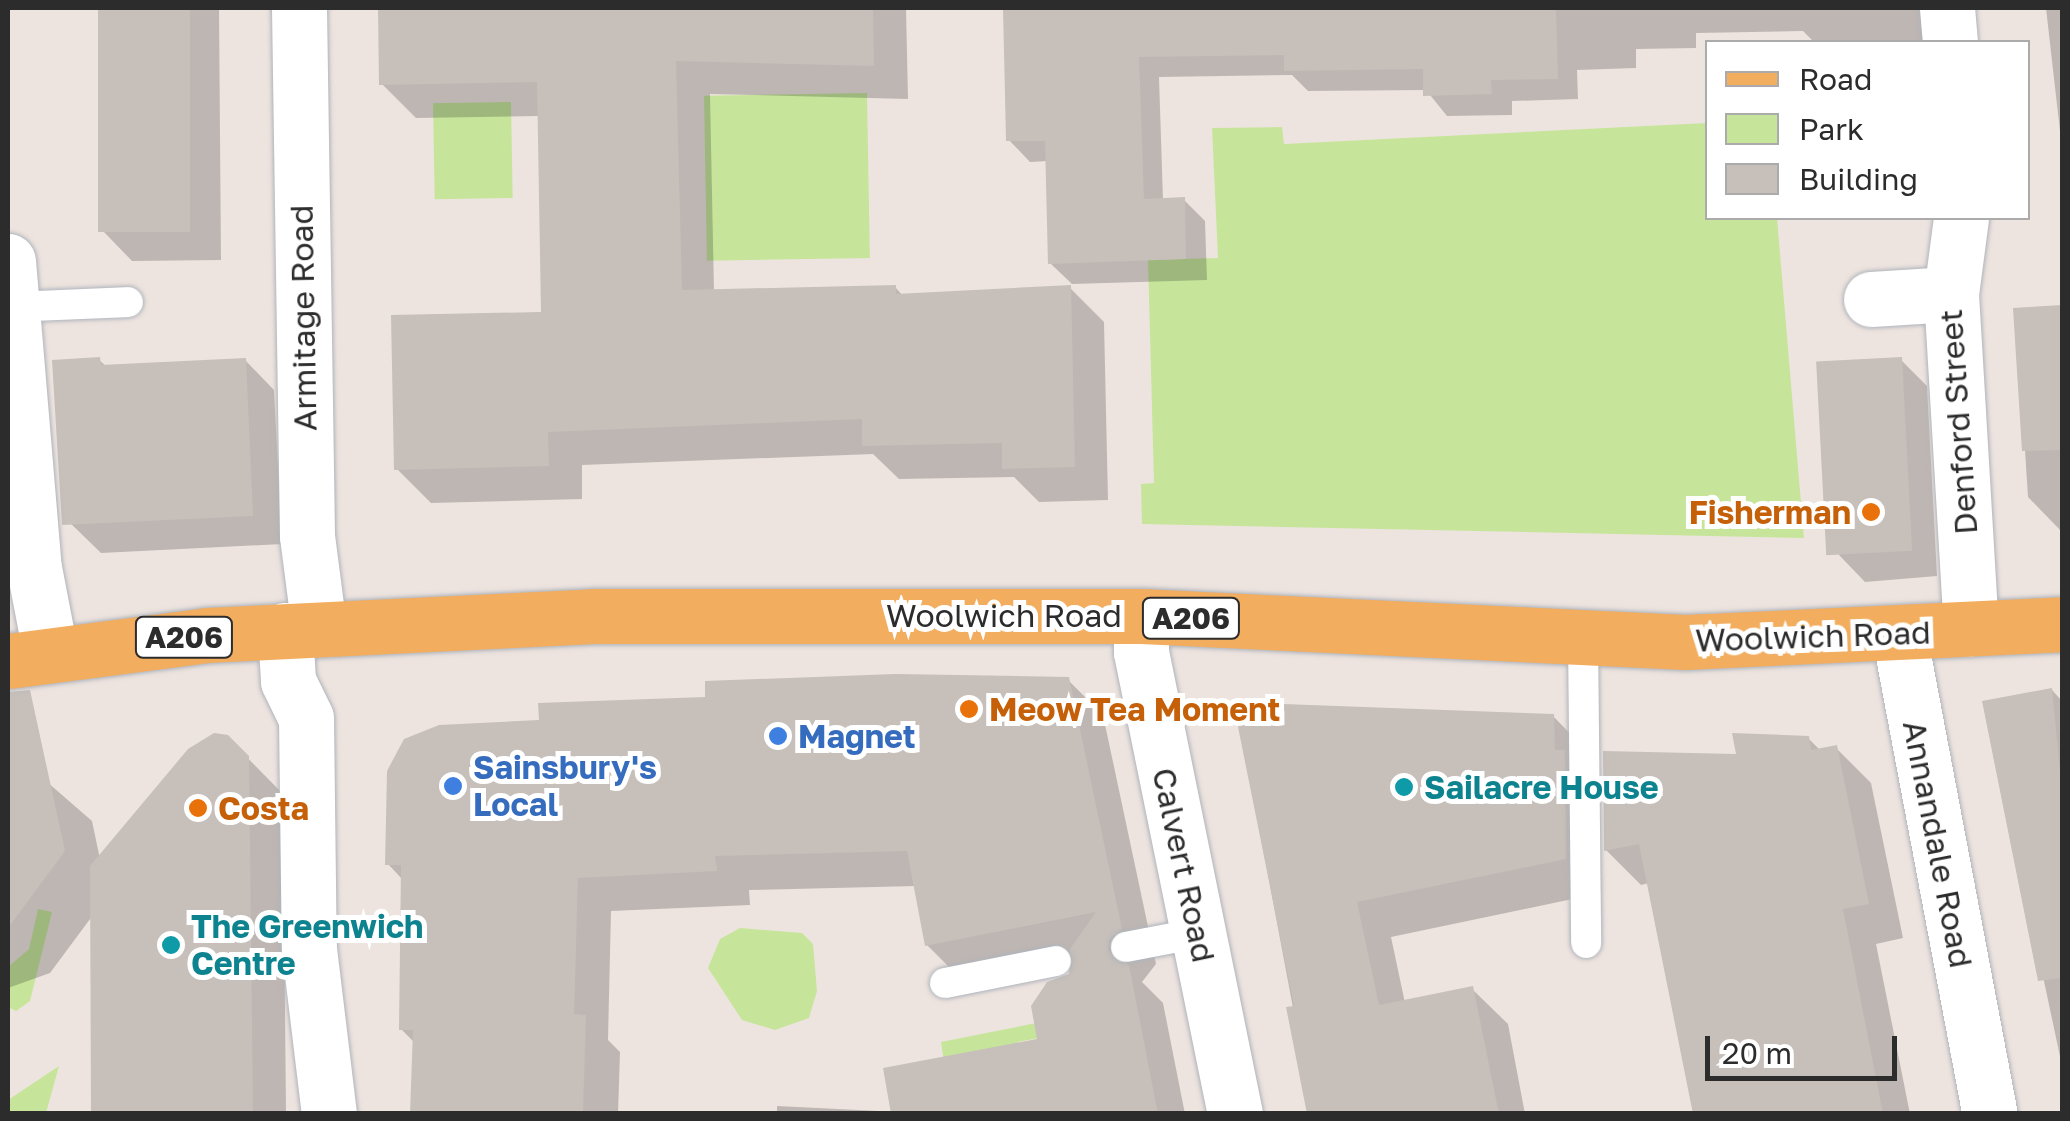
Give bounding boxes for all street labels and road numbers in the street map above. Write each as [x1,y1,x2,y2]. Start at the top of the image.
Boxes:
street label: Armitage Road [282,205,324,431]
street label: Denford Street [1931,308,1985,536]
road number: A206 [1141,593,1241,643]
street label: Woolwich Road [886,596,1122,634]
road number: A206 [134,612,234,662]
street label: Woolwich Road [1695,613,1931,659]
street label: Annandale Road [1895,717,1981,971]
street label: Calvert Road [1145,764,1223,966]

